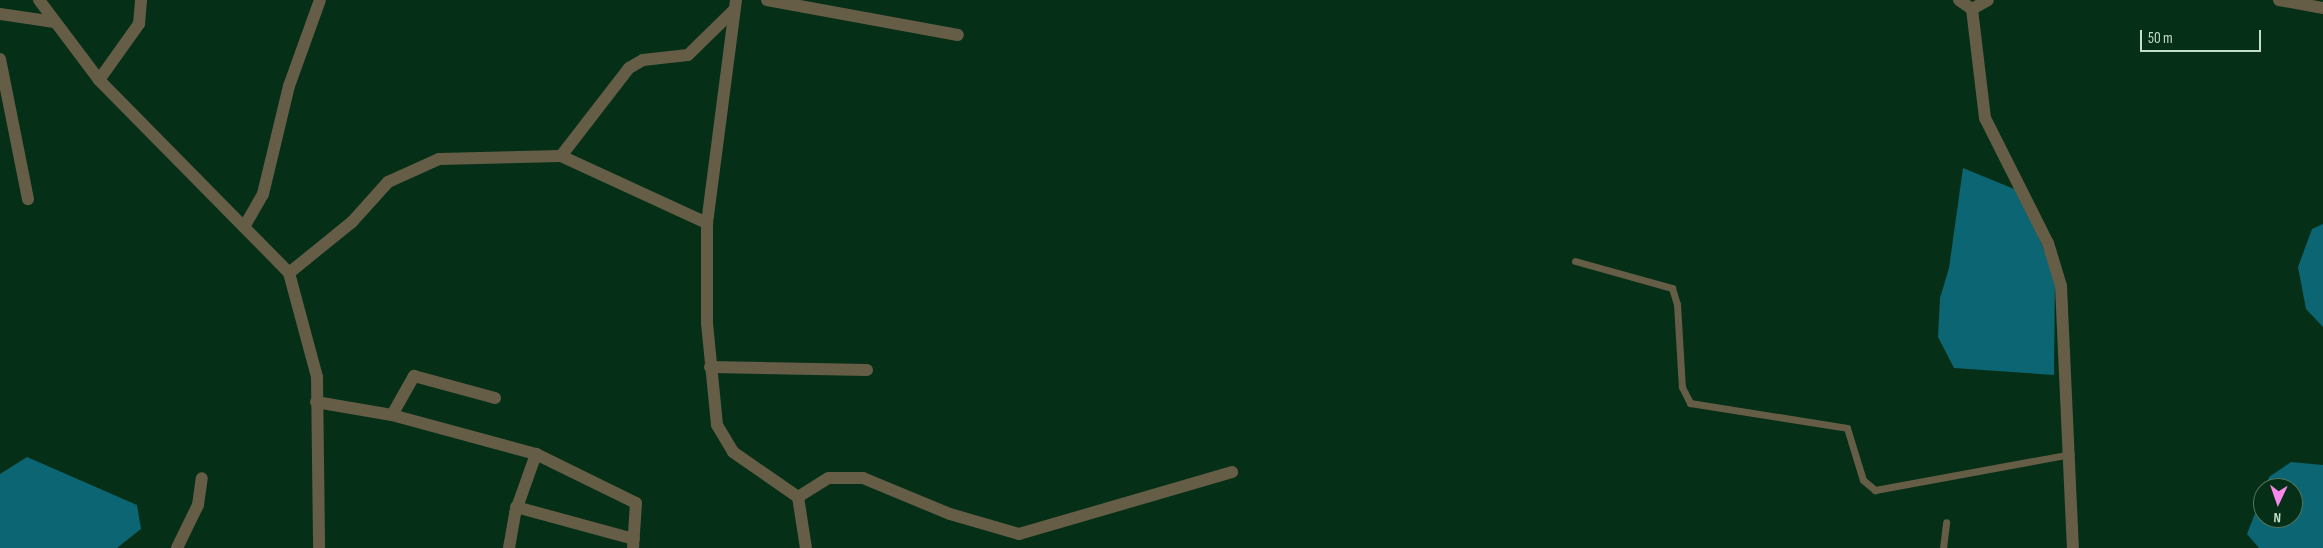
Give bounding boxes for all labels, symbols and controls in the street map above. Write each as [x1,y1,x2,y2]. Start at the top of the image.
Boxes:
scale bar [2143,20,2264,52]
text: 50 m [2148,29,2173,48]
north arrow [2253,478,2303,528]
text: N [2273,509,2281,526]

